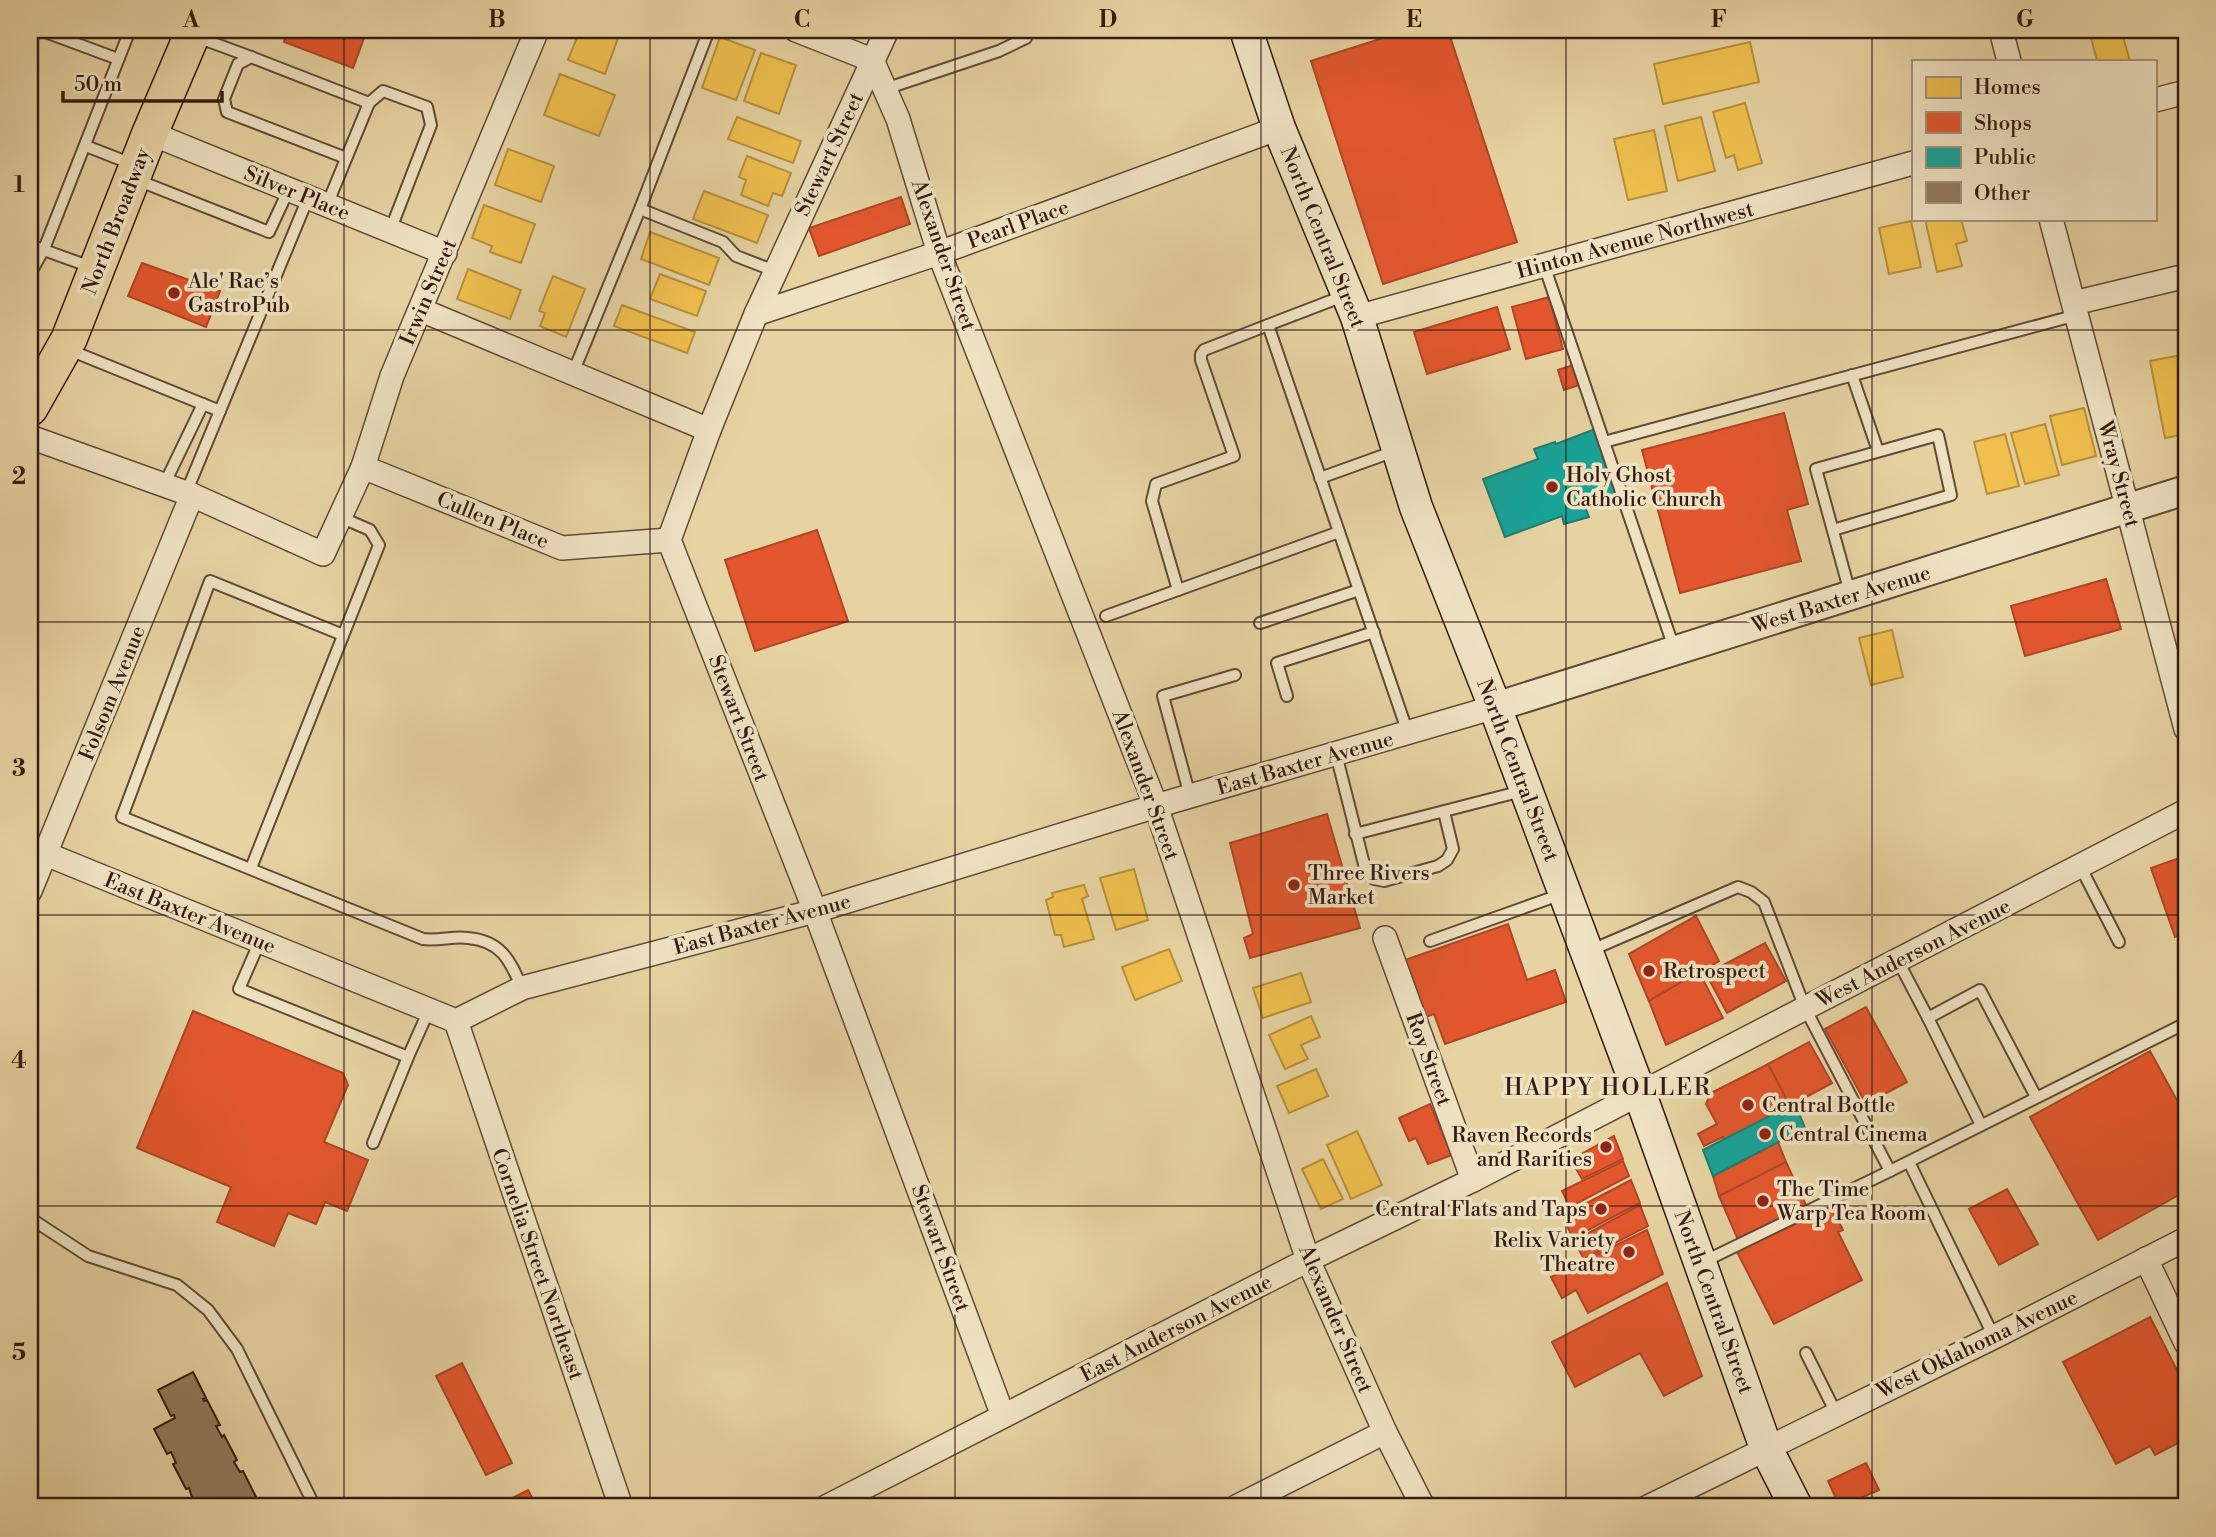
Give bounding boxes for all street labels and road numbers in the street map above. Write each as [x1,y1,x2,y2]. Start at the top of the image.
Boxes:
street label: Stewart Street [790,88,870,220]
street label: North Central Street [1274,143,1371,332]
street label: North Broadway [77,144,157,298]
street label: Silver Place [240,161,353,227]
street label: Alexander Street [905,175,981,335]
street label: Pearl Place [964,195,1073,255]
street label: Hinton Avenue Northwest [1514,197,1757,285]
street label: Irwin Street [395,235,463,350]
street label: Wray Street [2091,417,2145,531]
street label: Cullen Place [433,487,553,555]
street label: West Baxter Avenue [1748,560,1934,640]
street label: Folsom Avenue [74,622,152,765]
street label: Stewart Street [702,651,774,786]
street label: North Central Street [1470,675,1564,866]
street label: Alexander Street [1105,706,1185,865]
street label: East Baxter Avenue [1214,726,1397,802]
street label: East Baxter Avenue [100,868,279,960]
street label: East Baxter Avenue [671,889,854,961]
street label: West Anderson Avenue [1811,893,2015,1015]
street label: Roy Street [1399,1009,1457,1110]
street label: Cornelia Street Northeast [485,1145,589,1384]
street label: Stewart Street [905,1181,975,1316]
street label: North Central Street [1668,1207,1759,1398]
street label: Alexander Street [1292,1241,1378,1398]
street label: East Anderson Avenue [1076,1269,1277,1389]
street label: West Oklahoma Avenue [1872,1285,2082,1405]

